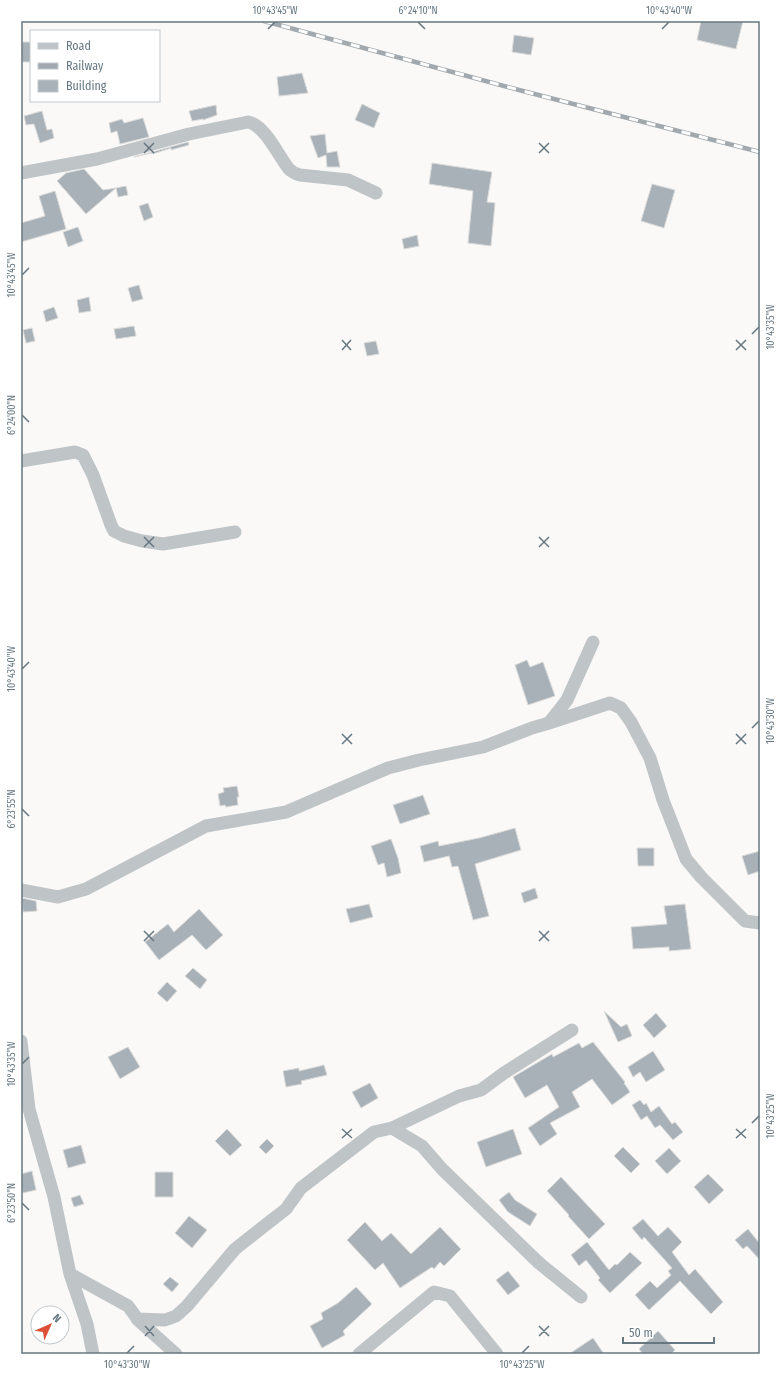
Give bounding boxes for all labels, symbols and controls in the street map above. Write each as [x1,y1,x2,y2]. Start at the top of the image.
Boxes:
text: 10°43'45"W [253,5,298,17]
text: 6°24'10"N [399,5,437,17]
text: 10°43'40"W [646,5,692,17]
legend [30,30,160,102]
text: Road [66,39,91,53]
text: Railway [66,59,104,73]
text: Building [66,79,107,93]
text: 10°43'45"W [6,252,18,297]
text: 10°43'35"W [765,304,777,350]
text: 6°24'00"N [6,395,18,435]
text: 10°43'40"W [6,646,18,692]
text: 10°43'30"W [765,698,777,744]
text: 6°23'55"N [6,789,18,829]
text: 10°43'35"W [6,1041,18,1087]
text: 10°43'25"W [765,1093,777,1139]
text: 6°23'50"N [6,1183,18,1223]
north arrow [30,1305,70,1345]
text: N [50,1311,64,1325]
scale bar [623,1319,714,1345]
text: 50 m [629,1326,653,1340]
text: 10°43'30"W [104,1359,150,1371]
text: 10°43'25"W [500,1359,545,1371]

